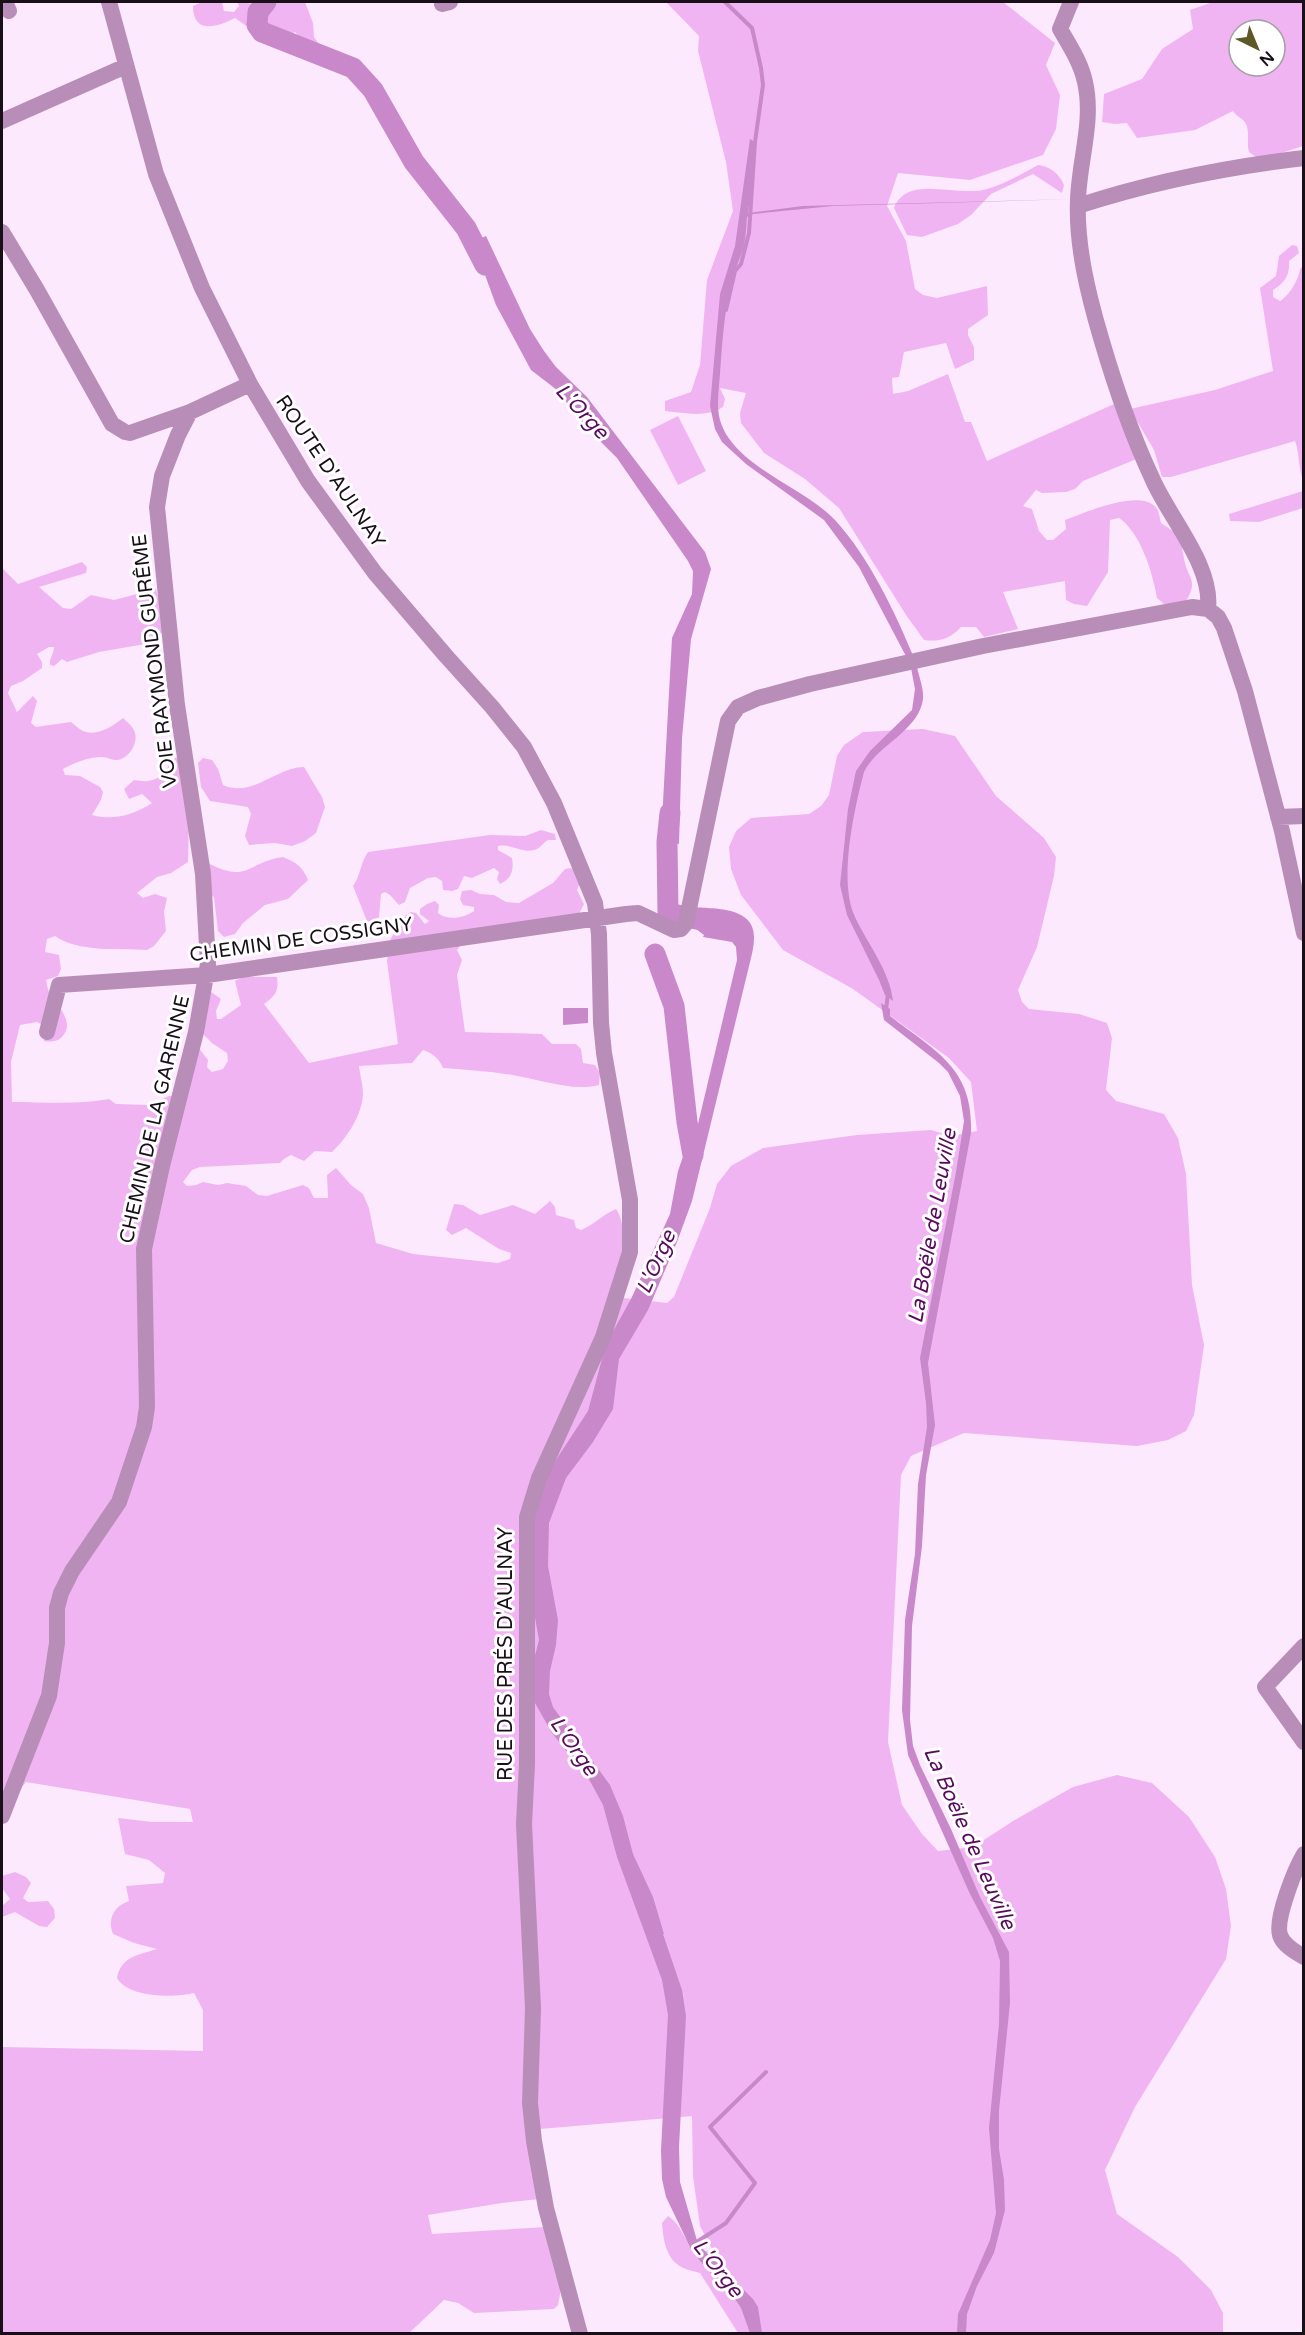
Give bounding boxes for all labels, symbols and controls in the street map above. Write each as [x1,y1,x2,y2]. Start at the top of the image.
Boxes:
north arrow [1227,18,1287,78]
text: N [1255,47,1278,70]
water label: L'Orge [550,378,614,445]
street label: ROUTE D'AULNAY [270,391,390,553]
street label: VOIE RAYMOND GURÊME [127,533,182,789]
street label: CHEMIN DE COSSIGNY [188,912,414,968]
street label: CHEMIN DE LA GARENNE [115,993,195,1246]
water label: La Boële de Leuville [903,1126,962,1325]
water label: L'Orge [632,1226,682,1298]
street label: RUE DES PRÉS D'AULNAY [493,1527,518,1781]
water label: L'Orge [544,1712,604,1782]
water label: La Boële de Leuville [918,1743,1021,1934]
water label: L'Orge [687,2234,749,2303]

